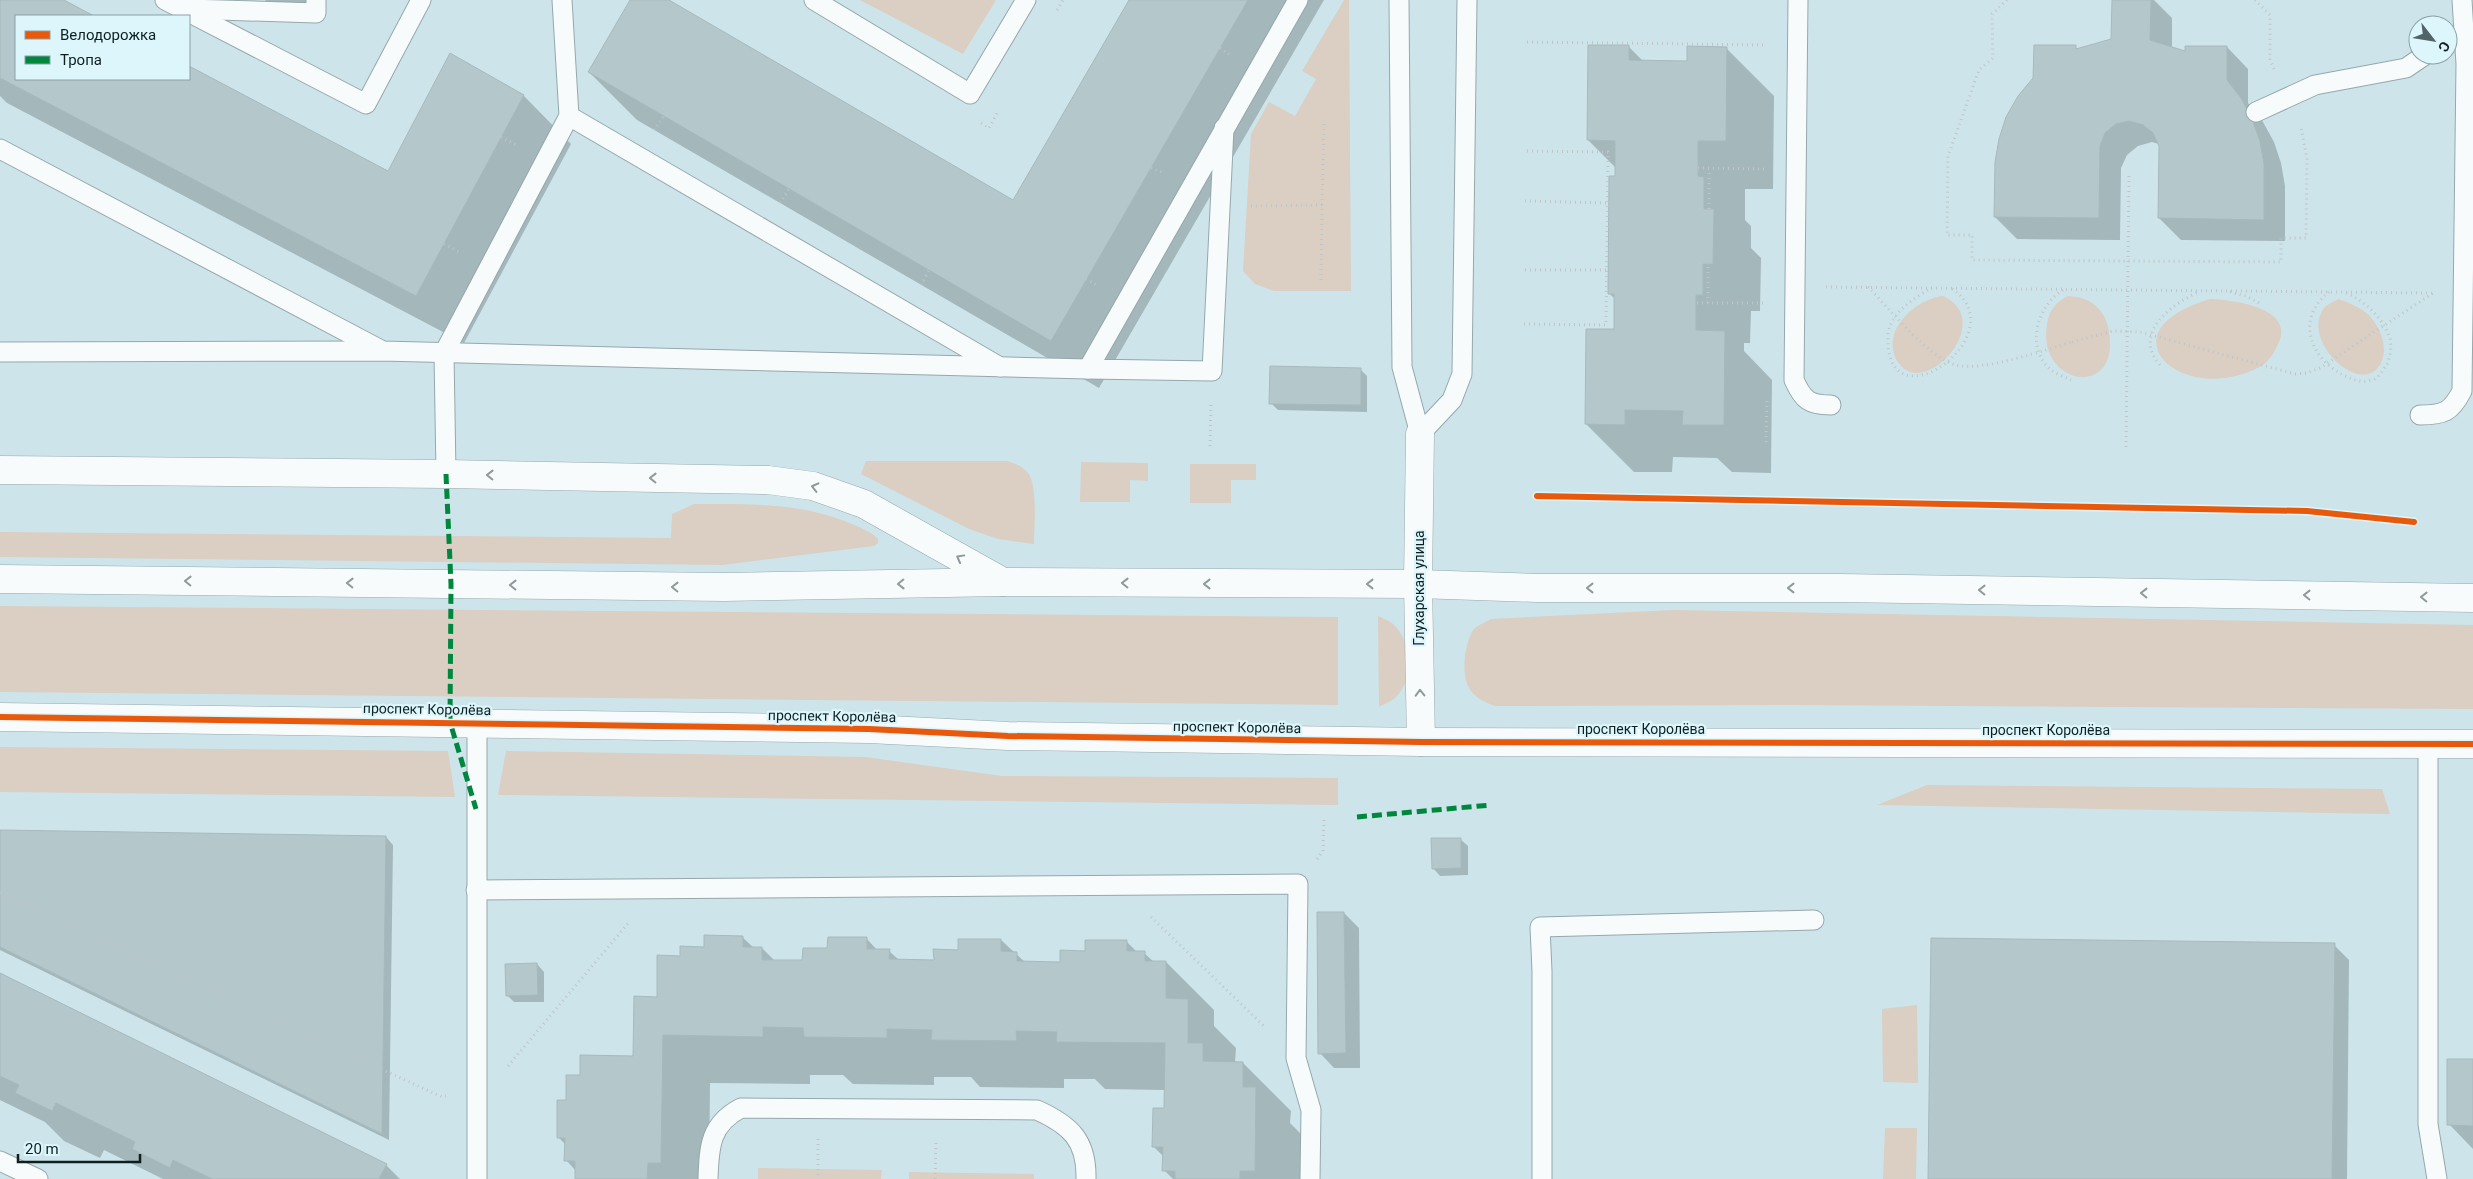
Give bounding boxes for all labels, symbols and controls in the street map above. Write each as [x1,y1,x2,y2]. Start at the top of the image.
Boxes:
legend [15,15,190,80]
north arrow [2408,15,2458,65]
text: Велодорожка [60,26,156,44]
text: С [2435,39,2453,55]
text: Тропа [60,51,102,69]
one-way arrow [486,470,494,480]
one-way arrow [648,473,656,483]
one-way arrow [810,482,819,493]
street label: Глухарская улица [1411,530,1427,646]
one-way arrow [957,554,966,564]
one-way arrow [183,576,191,586]
one-way arrow [346,578,354,588]
one-way arrow [1120,578,1128,588]
one-way arrow [897,579,905,589]
one-way arrow [1203,579,1210,589]
one-way arrow [1365,579,1373,589]
one-way arrow [508,580,516,590]
one-way arrow [671,582,678,592]
one-way arrow [1586,583,1594,593]
one-way arrow [1787,583,1795,593]
one-way arrow [1977,585,1985,595]
one-way arrow [2140,587,2148,598]
one-way arrow [2302,590,2310,600]
one-way arrow [2420,592,2428,602]
one-way arrow [1415,689,1425,696]
street label: проспект Королёва [363,700,491,718]
street label: проспект Королёва [768,707,896,725]
street label: проспект Королёва [1173,718,1301,736]
street label: проспект Королёва [1577,721,1705,737]
street label: проспект Королёва [1982,722,2110,738]
scale bar [18,1132,140,1164]
text: 20 m [25,1140,59,1158]

